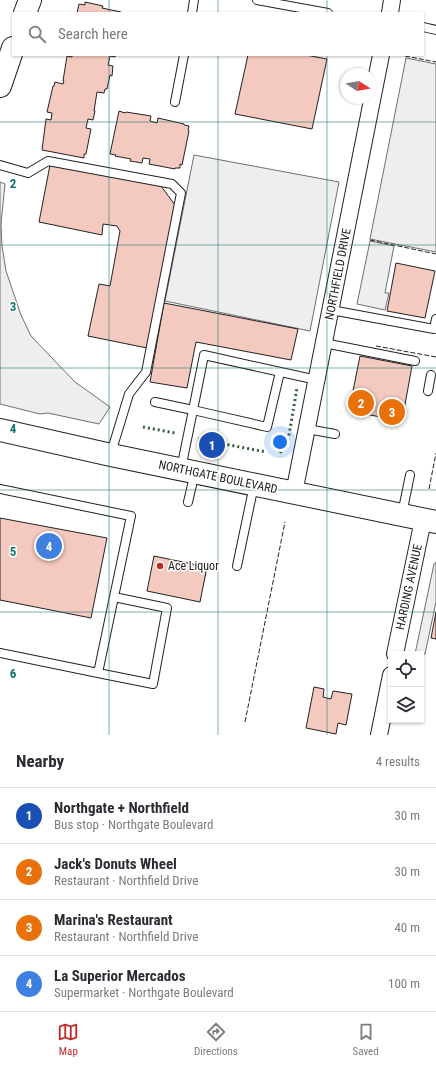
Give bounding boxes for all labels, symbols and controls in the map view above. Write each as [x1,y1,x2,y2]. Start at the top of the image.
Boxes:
search box [12,12,424,56]
icon: search [26,23,48,45]
text: Search here [58,25,128,43]
north arrow [340,68,376,104]
text: 2 [10,176,17,191]
street label: NORTHFIELD DRIVE [322,227,354,321]
text: 3 [10,299,16,314]
pin: 2 [348,388,374,418]
pin: 3 [379,397,405,427]
text: 4 [10,421,17,436]
pin: 1 [199,430,225,460]
your location [270,432,290,452]
street label: NORTHGATE BOULEVARD [157,458,279,496]
pin: 4 [36,531,62,561]
street label: HARDING AVENUE [393,543,425,631]
text: 5 [10,544,17,559]
place label: Ace Liquor [168,559,219,573]
marker: Ace Liquor [155,561,165,571]
map controls [388,651,424,723]
button: locate [388,651,424,687]
text: 6 [10,666,17,681]
button: layers [388,687,424,723]
text: Nearby [16,751,64,771]
text: 4 results [376,754,420,769]
text: Northgate + Northfield [54,799,189,817]
text: 1 [26,808,32,823]
text: 30 m [394,808,420,823]
text: Bus stop · Northgate Boulevard [54,817,213,832]
text: Jack's Donuts Wheel [54,855,177,873]
text: 2 [26,864,32,879]
text: 30 m [394,864,420,879]
text: Restaurant · Northfield Drive [54,873,198,888]
text: Marina's Restaurant [54,911,173,929]
text: 3 [26,920,32,935]
text: 40 m [394,920,420,935]
text: Restaurant · Northfield Drive [54,929,198,944]
text: La Superior Mercados [54,967,185,985]
text: 4 [26,976,32,991]
text: 100 m [388,976,420,991]
text: Supermarket · Northgate Boulevard [54,985,234,1000]
tab: Map [57,1021,79,1058]
tab: Directions [194,1021,238,1058]
tab: Saved [353,1021,379,1058]

